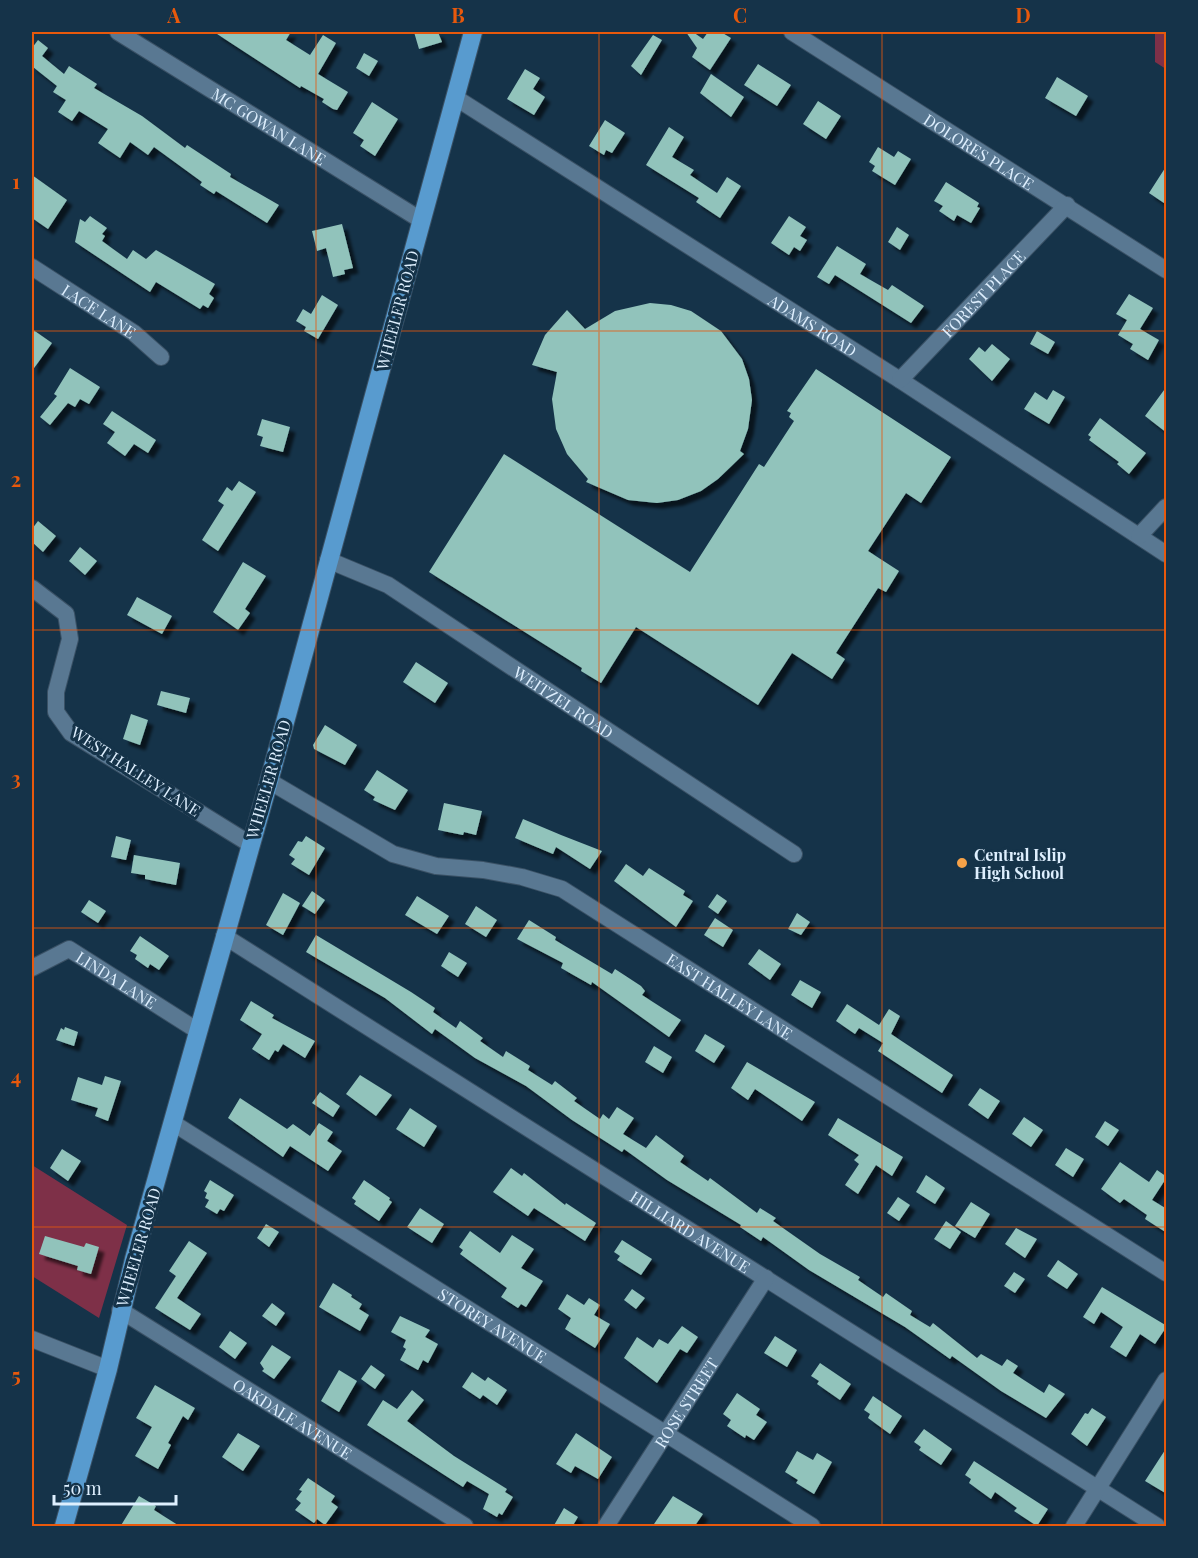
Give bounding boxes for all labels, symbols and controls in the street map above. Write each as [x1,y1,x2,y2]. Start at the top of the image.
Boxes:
text: A [166,1,181,28]
text: B [451,1,465,28]
text: C [733,1,747,28]
text: D [1015,1,1031,28]
street label: MC GOWAN LANE [208,82,330,169]
street label: DOLORES PLACE [920,108,1038,194]
text: 1 [12,167,20,194]
street label: FOREST PLACE [936,245,1029,341]
street label: WHEELER ROAD [371,248,423,373]
street label: LACE LANE [58,279,140,342]
street label: ADAMS ROAD [764,288,861,361]
text: 2 [11,465,21,492]
street label: WEITZEL ROAD [509,660,618,742]
street label: WHEELER ROAD [241,717,295,842]
street label: WEST HALLEY LANE [67,721,205,821]
text: 3 [11,764,21,791]
place label: Central Islip High School [974,844,1066,883]
marker: Central Islip High School [955,856,969,870]
street label: LINDA LANE [72,946,161,1013]
street label: EAST HALLEY LANE [663,948,797,1044]
text: 4 [11,1062,21,1089]
street label: WHEELER ROAD [111,1185,165,1310]
street label: HILLIARD AVENUE [627,1185,755,1277]
street label: STOREY AVENUE [435,1283,551,1367]
street label: ROSE STREET [649,1353,722,1451]
text: 5 [11,1361,21,1388]
street label: OAKDALE AVENUE [229,1373,356,1463]
scale bar [54,1468,176,1506]
text: 50 m [63,1476,102,1500]

